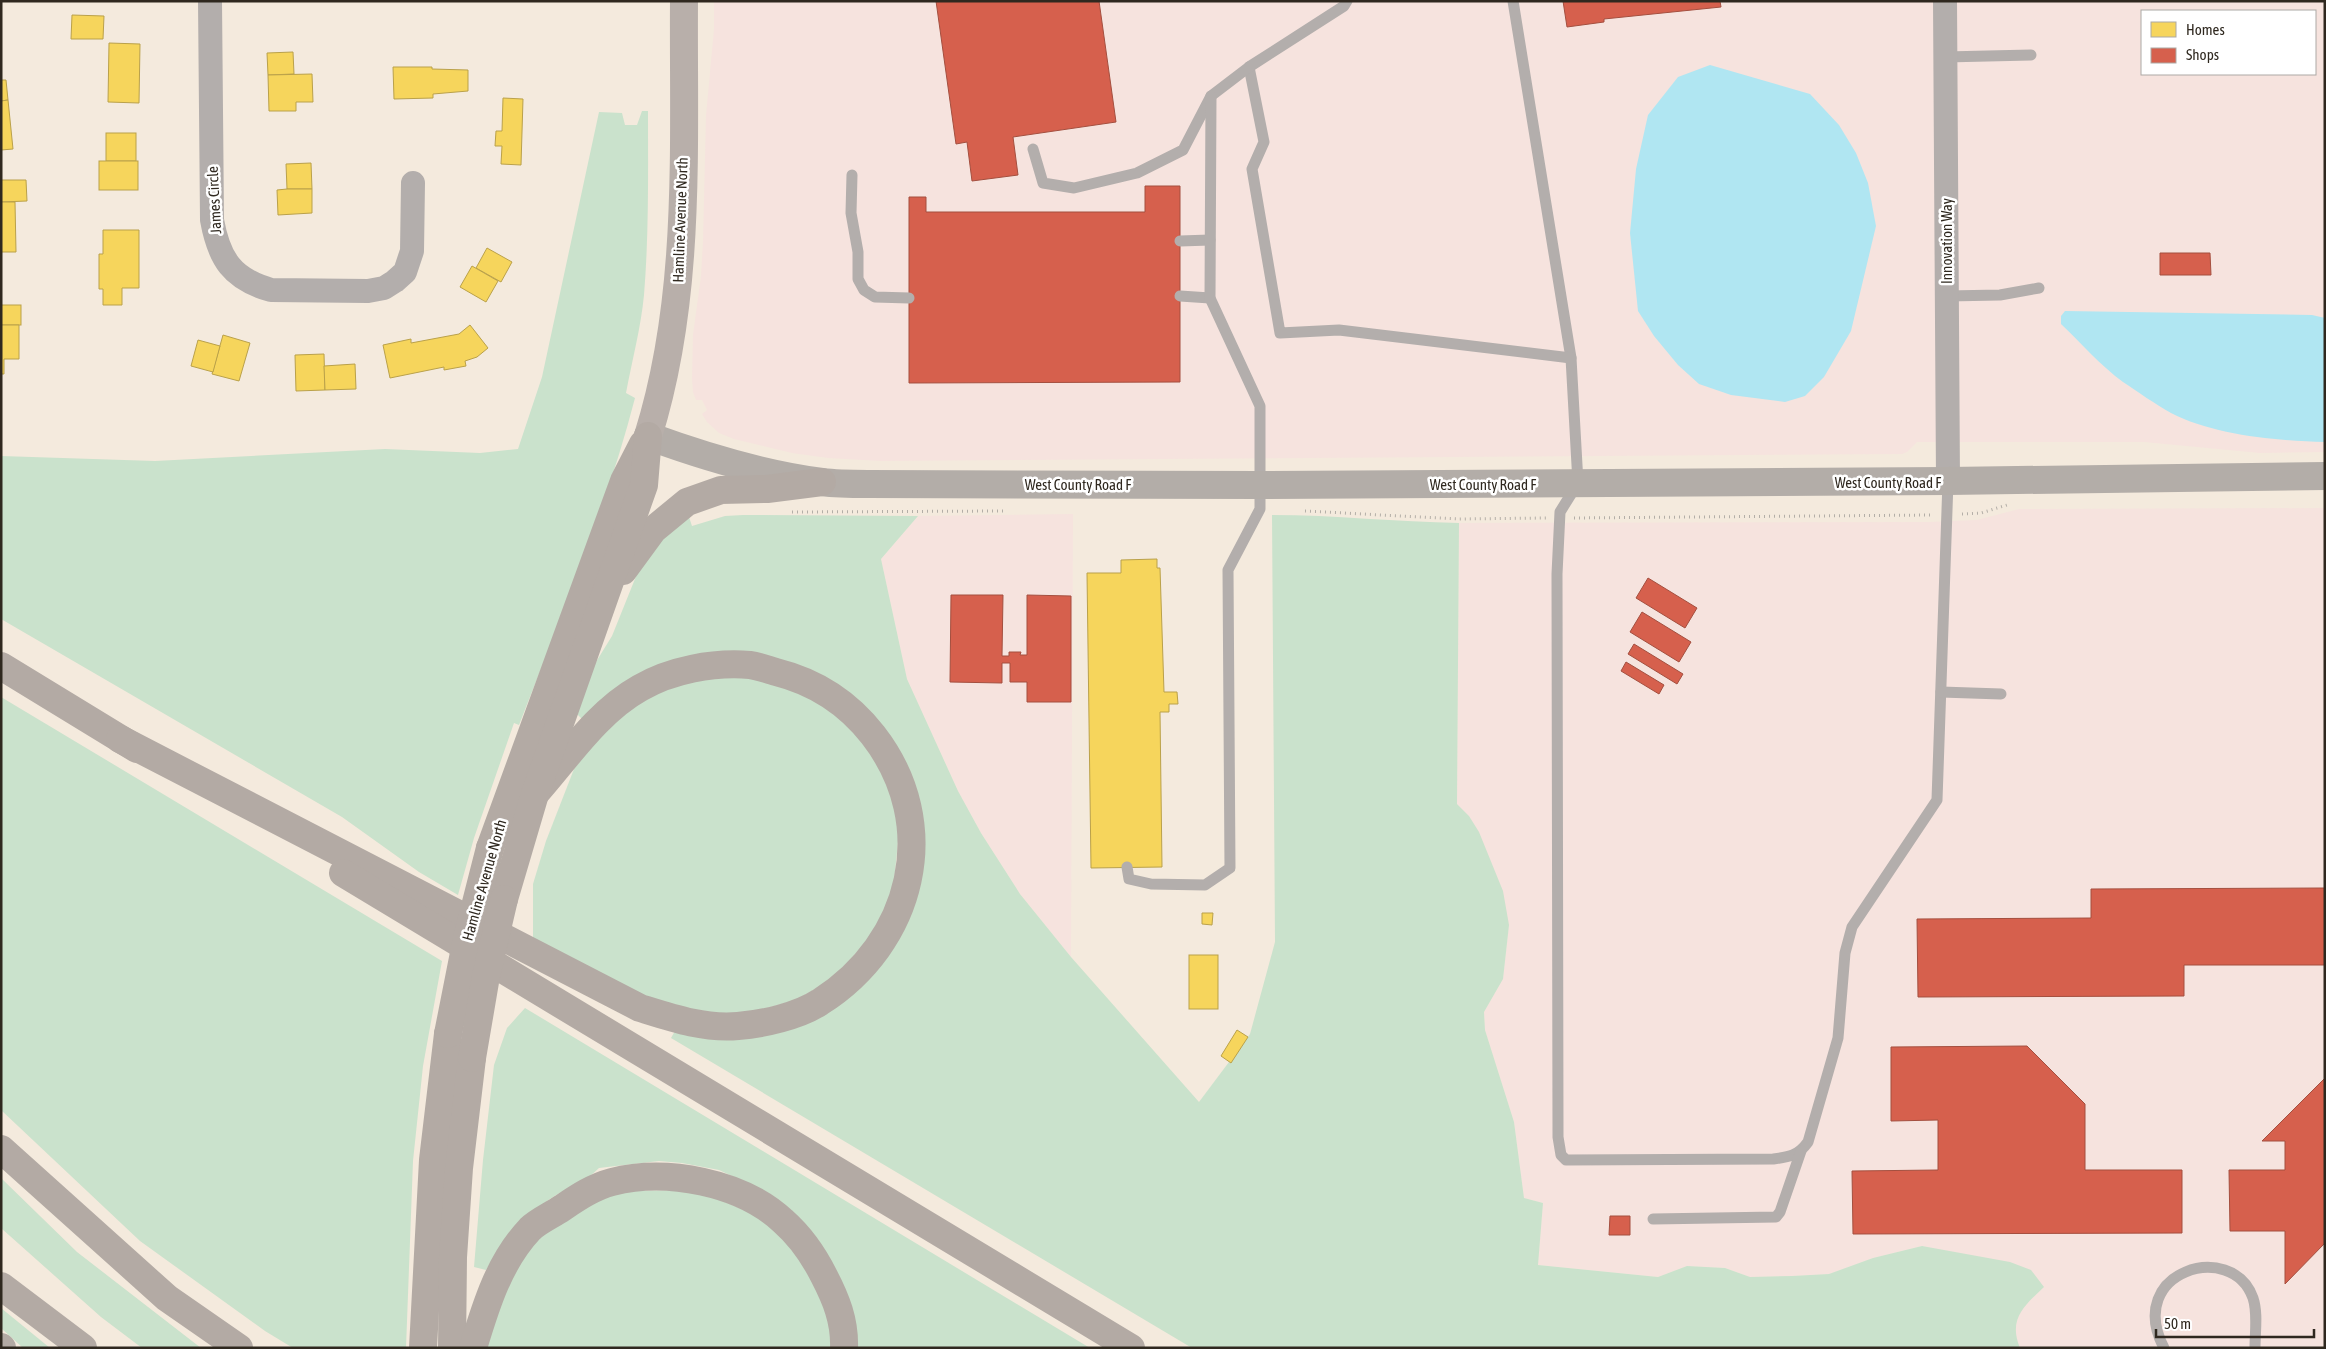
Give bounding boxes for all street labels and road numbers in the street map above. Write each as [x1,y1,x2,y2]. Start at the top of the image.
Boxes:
street label: Hamline Avenue North [669,157,691,283]
street label: James Circle [204,166,224,234]
street label: Innovation Way [1938,198,1955,284]
street label: West County Road F [1835,474,1941,491]
street label: West County Road F [1025,476,1131,493]
street label: West County Road F [1430,476,1536,493]
street label: Hamline Avenue North [459,817,509,943]

